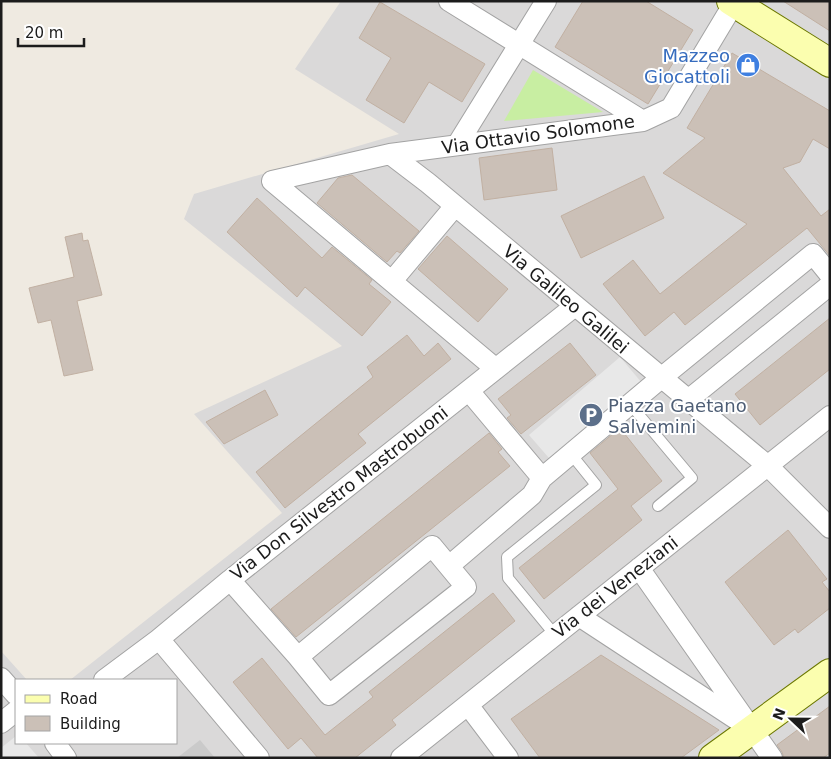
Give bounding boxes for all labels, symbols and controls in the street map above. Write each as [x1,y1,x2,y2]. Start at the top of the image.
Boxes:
scale bar [18,15,84,47]
text: 20 m [25,24,63,42]
place label: Mazzeo Giocattoli [644,45,730,87]
shop icon: Mazzeo Giocattoli [735,52,761,78]
street label: Via Ottavio Solomone [440,110,636,158]
street label: Via Galileo Galilei [499,240,633,358]
place label: Piazza Gaetano Salvemini [608,395,747,437]
street label: Via Don Silvestro Mastrobuoni [226,402,452,584]
parking icon: Piazza Gaetano Salvemini [578,402,604,428]
street label: Via dei Veneziani [548,532,682,642]
legend [15,679,178,744]
text: Road [60,690,98,708]
north arrow [766,694,816,744]
text: N [769,706,789,723]
text: Building [60,715,121,733]

